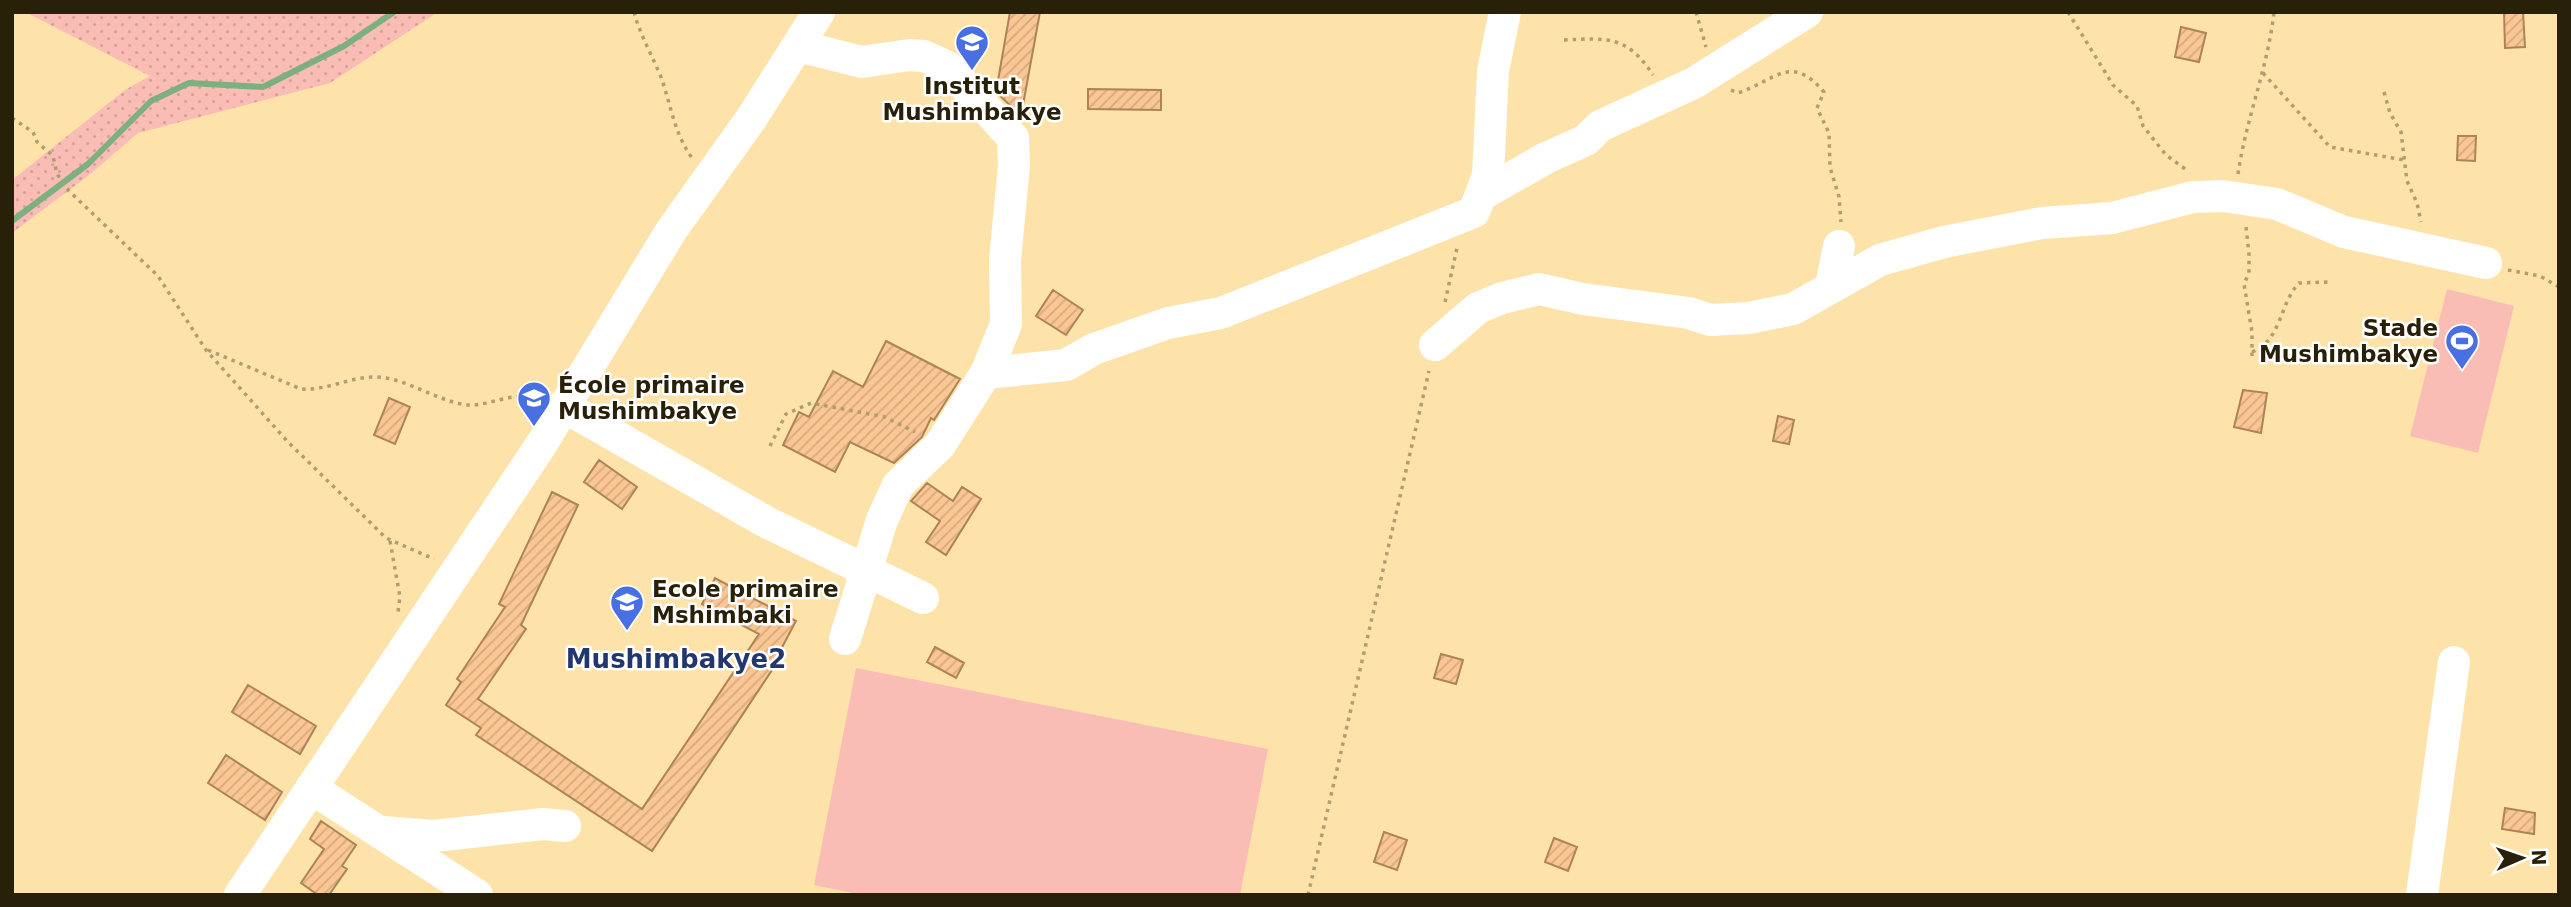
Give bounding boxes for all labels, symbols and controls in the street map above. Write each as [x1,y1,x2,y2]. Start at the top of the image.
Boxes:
school or university icon: Institut Mushimbakye [953,23,991,72]
place label: Institut Mushimbakye [882,73,1062,125]
place label: Stade Mushimbakye [2259,315,2438,367]
sports icon: Stade Mushimbakye [2443,322,2481,371]
place label: École primaire Mushimbakye [558,371,745,424]
school or university icon: École primaire Mushimbakye [515,379,553,428]
place label: Ecole primaire Mshimbaki [652,576,839,628]
school or university icon: Ecole primaire Mshimbaki [608,583,646,632]
district label: Mushimbakye2 [566,644,786,674]
north arrow [2487,823,2557,893]
text: N [2528,849,2550,866]

